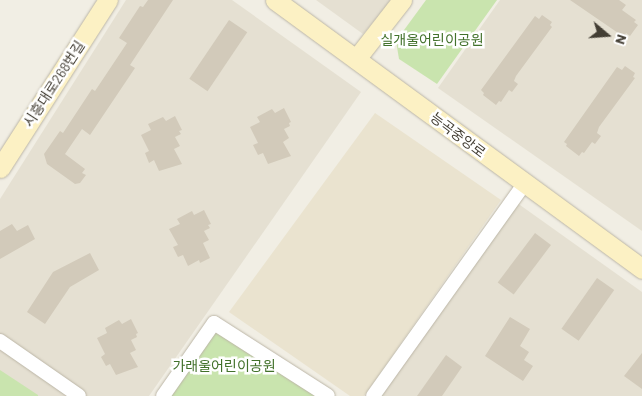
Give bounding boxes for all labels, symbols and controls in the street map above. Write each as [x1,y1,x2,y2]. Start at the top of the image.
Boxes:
north arrow [582,10,632,60]
park label: 실개울어린이공원 [380,32,484,48]
text: N [612,33,631,47]
street label: 시흥대로268번길 [20,38,88,130]
street label: 능곡중앙로 [427,109,489,161]
park label: 가래울어린이공원 [172,358,276,374]

